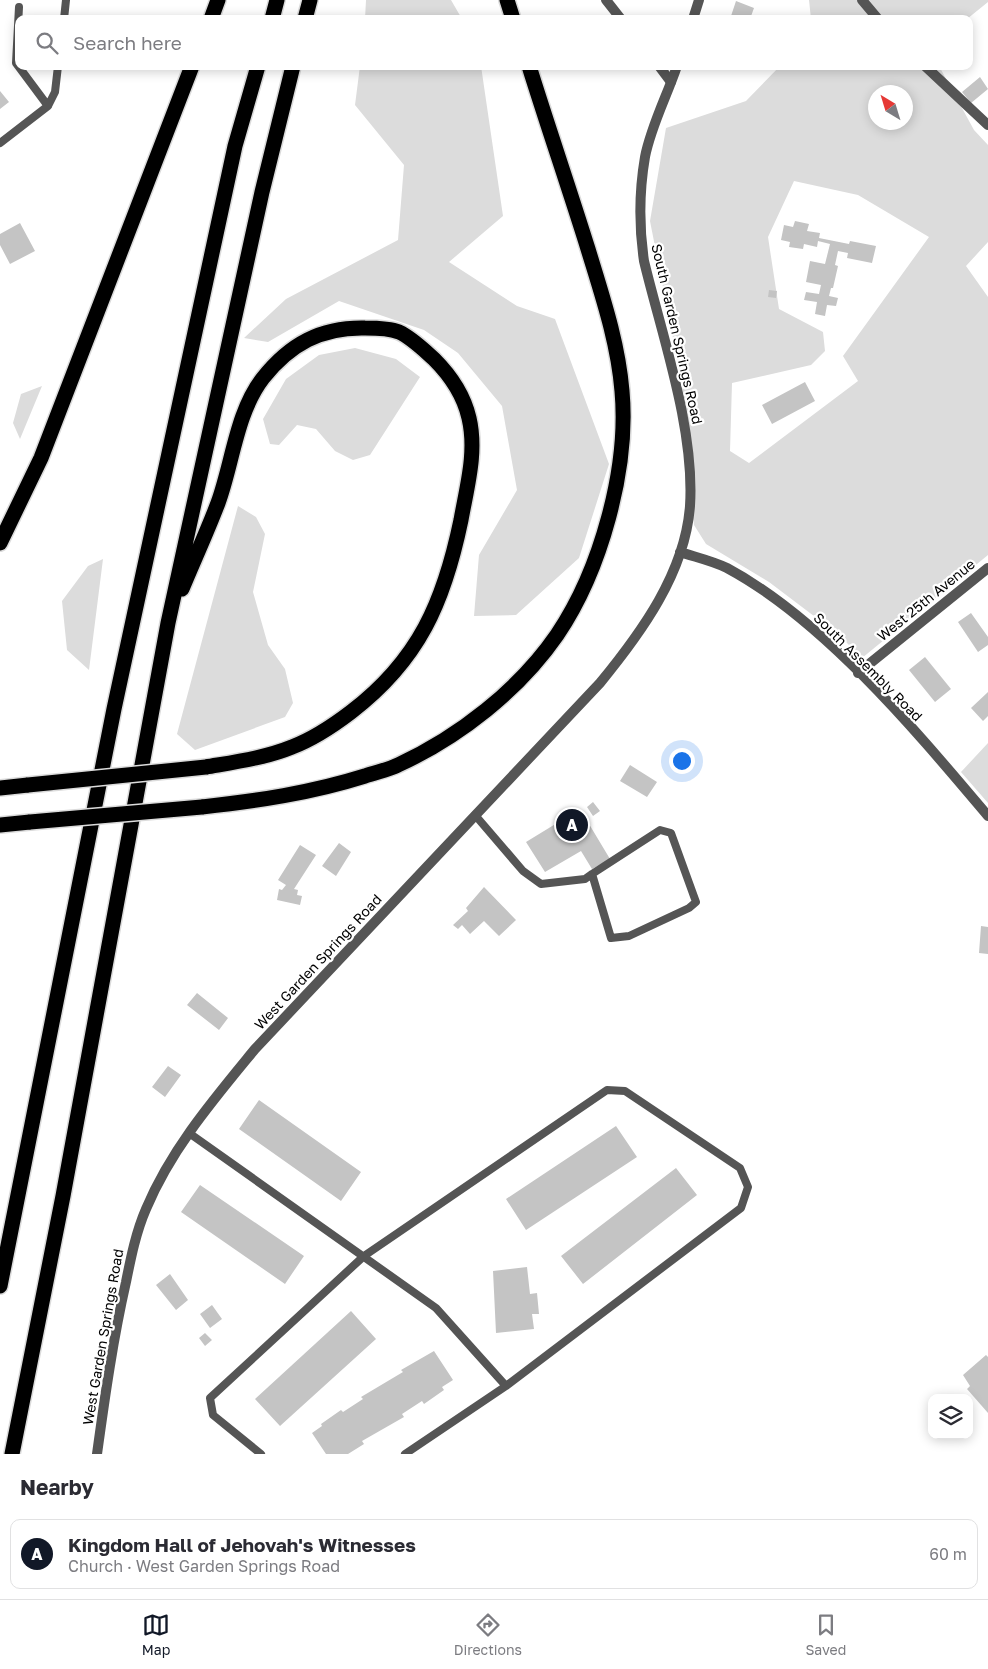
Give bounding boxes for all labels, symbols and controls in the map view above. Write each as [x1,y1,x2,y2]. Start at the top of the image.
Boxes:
search box [15,15,973,70]
icon: search [33,29,61,57]
text: Search here [73,31,182,54]
north arrow [868,85,913,130]
street label: South Garden Springs Road [648,242,707,426]
street label: West 25th Avenue [873,555,978,644]
street label: South Assembly Road [810,609,926,725]
your location [669,748,695,774]
pin: A [556,806,588,844]
street label: West Garden Springs Road [250,891,385,1033]
street label: West Garden Springs Road [79,1247,126,1426]
map controls [928,1394,973,1439]
button: layers [928,1394,973,1439]
text: Nearby [20,1474,94,1500]
text: Kingdom Hall of Jehovah's Witnesses [68,1533,416,1556]
text: A [31,1544,43,1564]
text: 60 m [929,1544,967,1564]
text: Church · West Garden Springs Road [68,1556,340,1576]
tab: Map [142,1611,170,1658]
tab: Directions [454,1611,522,1658]
tab: Saved [805,1611,846,1658]

